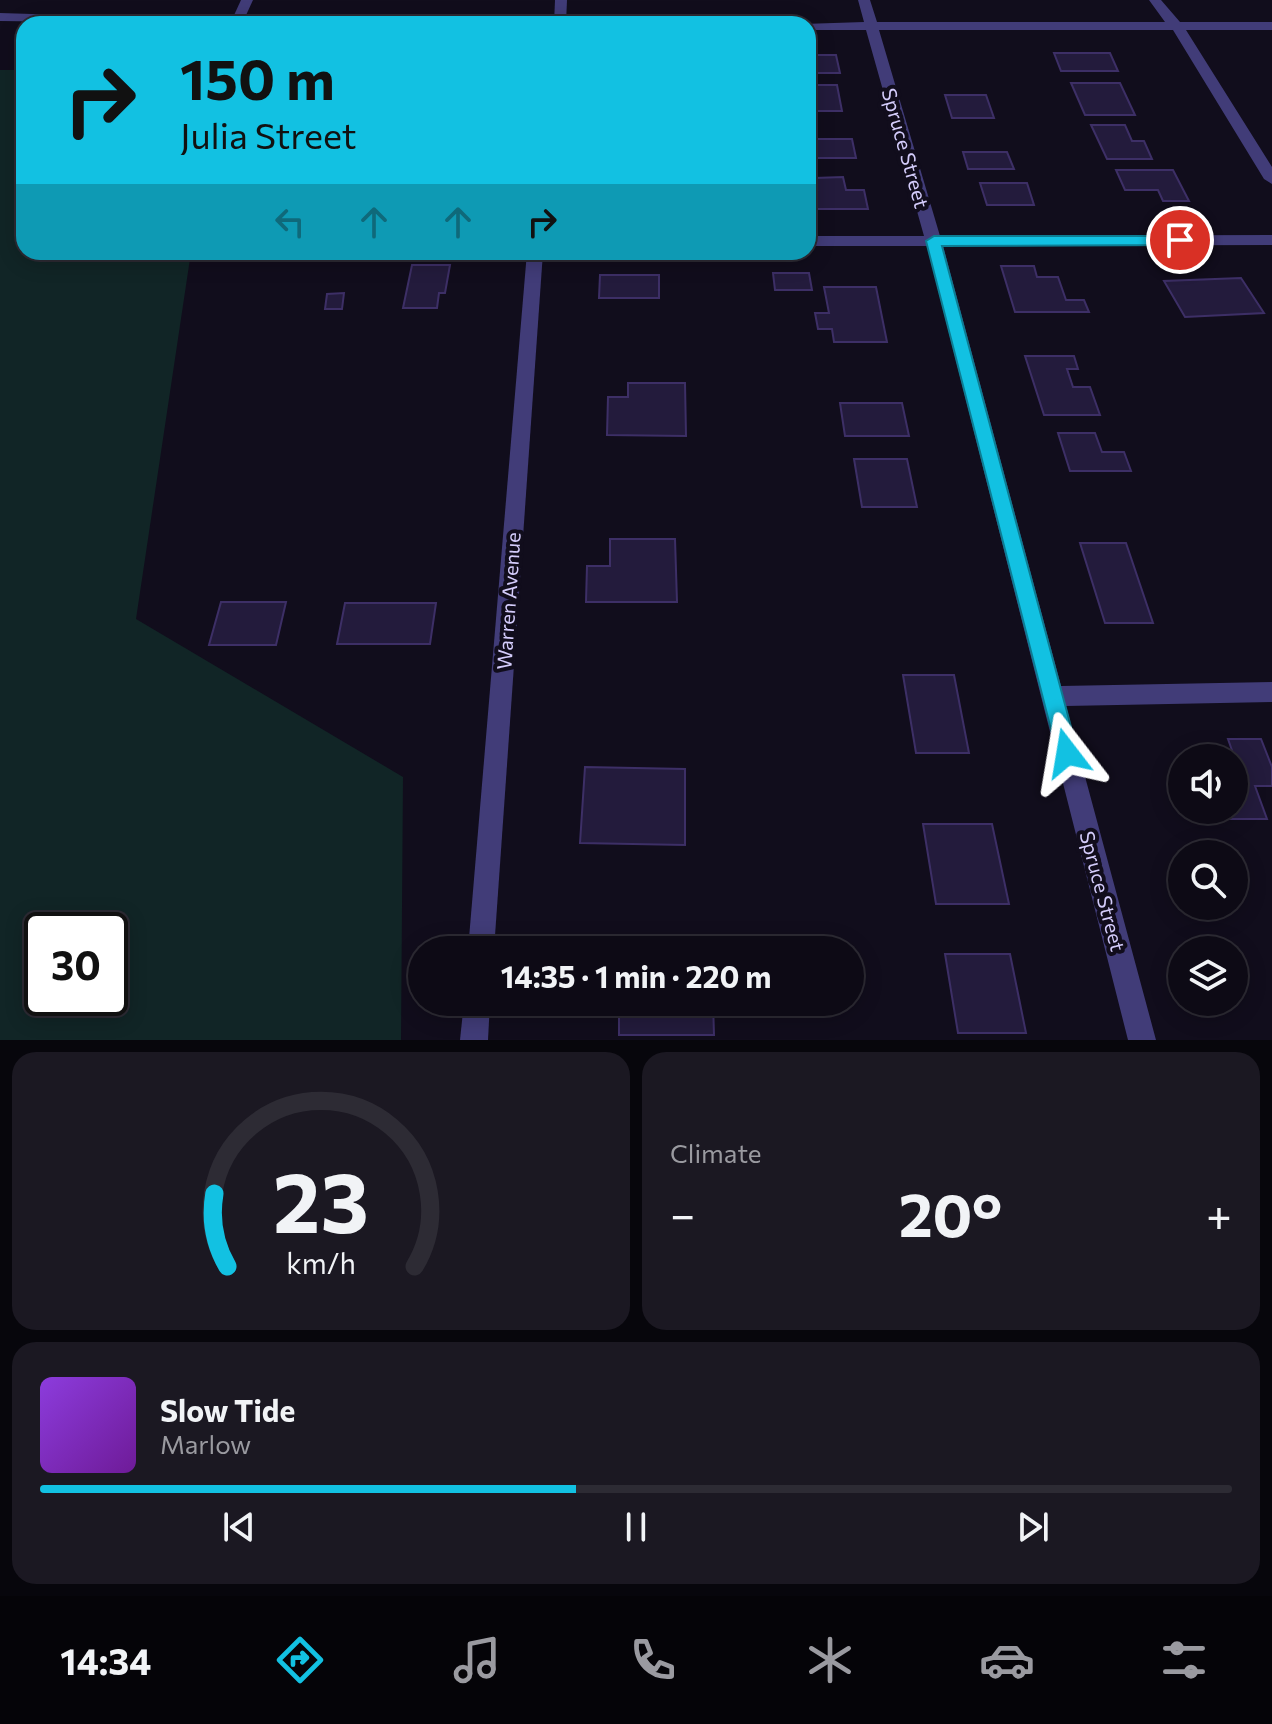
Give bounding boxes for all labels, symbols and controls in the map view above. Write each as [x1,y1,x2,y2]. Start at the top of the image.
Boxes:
text: 150 m [180,43,335,112]
icon: right [48,48,152,152]
street label: Spruce Street [877,85,935,211]
text: Julia Street [180,112,356,156]
icon: left [268,200,312,244]
icon: ahead [352,200,396,244]
icon: ahead [436,200,480,244]
icon: right [520,200,564,244]
pin [1146,206,1214,274]
icon: arrive [1158,218,1202,262]
street label: Warren Avenue [491,531,525,671]
position arrow [1025,711,1109,795]
map controls [1168,744,1248,1016]
button: sound [1168,744,1248,824]
street label: Spruce Street [1075,828,1131,954]
button: search [1168,840,1248,920]
speed limit sign: 30 [24,912,128,1016]
button: layers [1168,936,1248,1016]
text: 14:35 · 1 min · 220 m [501,957,771,994]
text: Climate [670,1137,762,1168]
text: 23 [273,1148,369,1250]
text: 20° [899,1176,1002,1249]
text: − [670,1186,695,1240]
text: + [1206,1186,1232,1240]
text: km/h [286,1245,356,1280]
text: Slow Tide [160,1391,295,1428]
text: Marlow [160,1428,251,1459]
icon: previous [217,1505,261,1549]
icon: pause [614,1505,658,1549]
icon: next [1011,1505,1055,1549]
icon: directions [272,1632,328,1688]
icon: music [449,1632,505,1688]
icon: phone [625,1632,681,1688]
icon: climate [802,1632,858,1688]
icon: car [979,1632,1035,1688]
icon: filters [1156,1632,1212,1688]
text: 14:34 [60,1638,151,1682]

